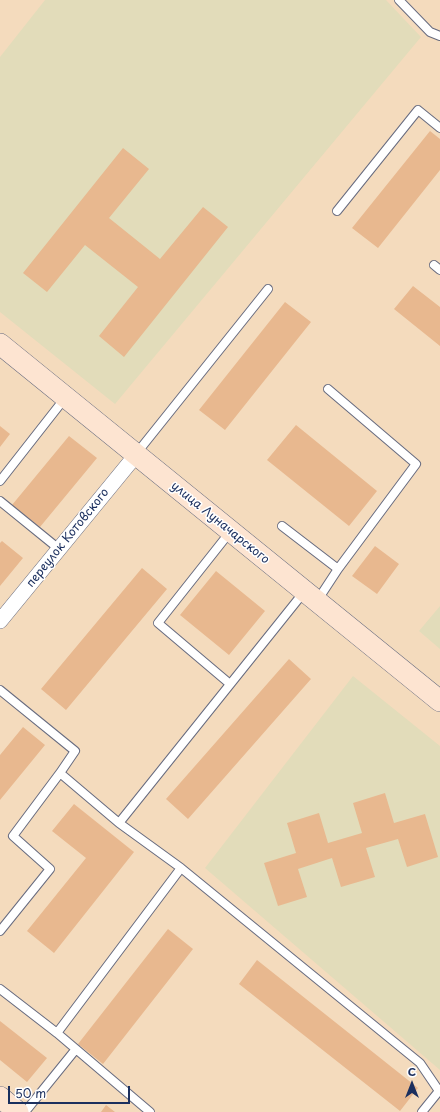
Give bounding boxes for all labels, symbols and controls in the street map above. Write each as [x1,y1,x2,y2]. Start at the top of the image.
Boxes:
street label: улица Луначарского [168,479,272,567]
street label: переулок Котовского [24,486,112,590]
text: С [408,1063,416,1080]
north arrow [392,1064,432,1104]
scale bar [10,1078,132,1104]
text: 50 m [15,1084,46,1102]

